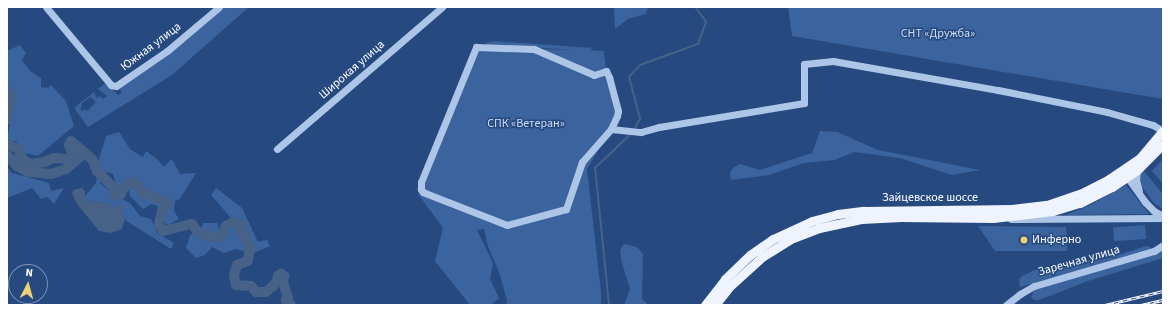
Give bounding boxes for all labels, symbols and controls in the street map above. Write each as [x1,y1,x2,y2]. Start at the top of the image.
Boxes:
street label: Южная улица [118,20,184,74]
park label: СНТ «Дружба» [901,27,975,41]
street label: Широкая улица [316,38,388,102]
park label: СПК «Ветеран» [487,117,565,131]
street label: Зайцевское шоссе [882,191,978,205]
place label: Инферно [1032,233,1081,247]
marker: Инферно [1019,235,1029,245]
street label: Заречная улица [1037,242,1121,280]
north arrow [8,264,48,304]
text: N [25,265,34,280]

